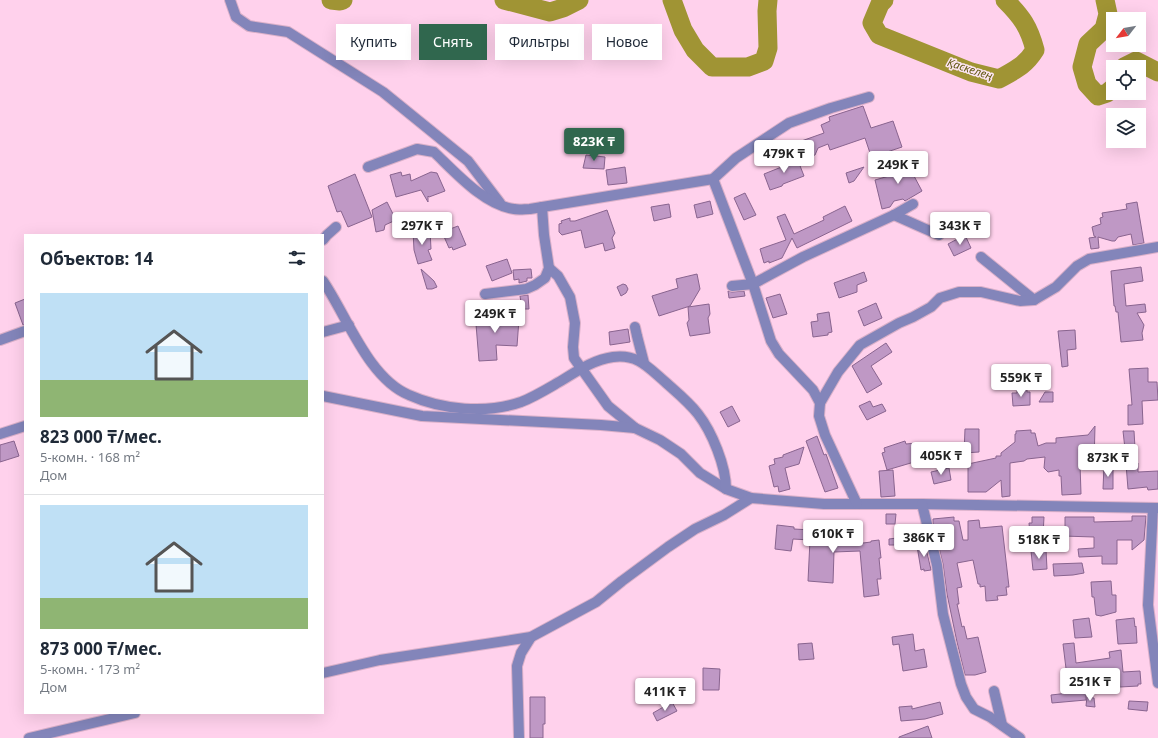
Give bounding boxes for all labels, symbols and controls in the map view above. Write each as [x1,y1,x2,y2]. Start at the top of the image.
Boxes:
north arrow [1106,12,1146,52]
map controls [1106,12,1146,148]
chip: Купить [336,24,411,60]
chip: Снять [419,24,487,60]
chip: Фильтры [495,24,584,60]
chip: Новое [592,24,662,60]
water label: Қаскелең [945,54,995,83]
button: locate [1106,60,1146,100]
button: layers [1106,108,1146,148]
pin: 823K ₸ [561,128,627,162]
text: 823K ₸ [573,132,615,150]
pin: 479K ₸ [751,140,817,174]
text: 479K ₸ [763,144,805,162]
pin: 249K ₸ [865,151,931,185]
text: 249K ₸ [877,155,919,173]
pin: 297K ₸ [389,212,455,246]
pin: 343K ₸ [927,212,993,246]
text: 297K ₸ [401,216,443,234]
text: 343K ₸ [939,216,981,234]
text: Объектов: 14 [40,247,153,270]
icon: filters [286,247,308,269]
pin: 249K ₸ [462,300,528,334]
text: 249K ₸ [474,304,516,322]
icon: home [138,319,210,391]
pin: 559K ₸ [988,364,1054,398]
text: 559K ₸ [1000,368,1042,386]
text: 823 000 ₸/мес. [40,425,162,448]
pin: 405K ₸ [908,442,974,476]
pin: 873K ₸ [1075,444,1141,478]
text: 405K ₸ [920,446,962,464]
text: 5-комн. · 168 m² [40,448,140,466]
text: 873K ₸ [1087,448,1129,466]
text: Дом [40,466,67,484]
pin: 610K ₸ [800,520,866,554]
text: 610K ₸ [812,524,854,542]
pin: 386K ₸ [891,524,957,558]
pin: 518K ₸ [1006,526,1072,560]
text: 386K ₸ [903,528,945,546]
text: 518K ₸ [1018,530,1060,548]
icon: home [138,531,210,603]
text: 873 000 ₸/мес. [40,637,162,660]
text: 5-комн. · 173 m² [40,660,140,678]
pin: 251K ₸ [1057,668,1123,702]
text: 251K ₸ [1069,672,1111,690]
text: Дом [40,678,67,696]
pin: 411K ₸ [632,678,698,712]
text: 411K ₸ [644,682,686,700]

